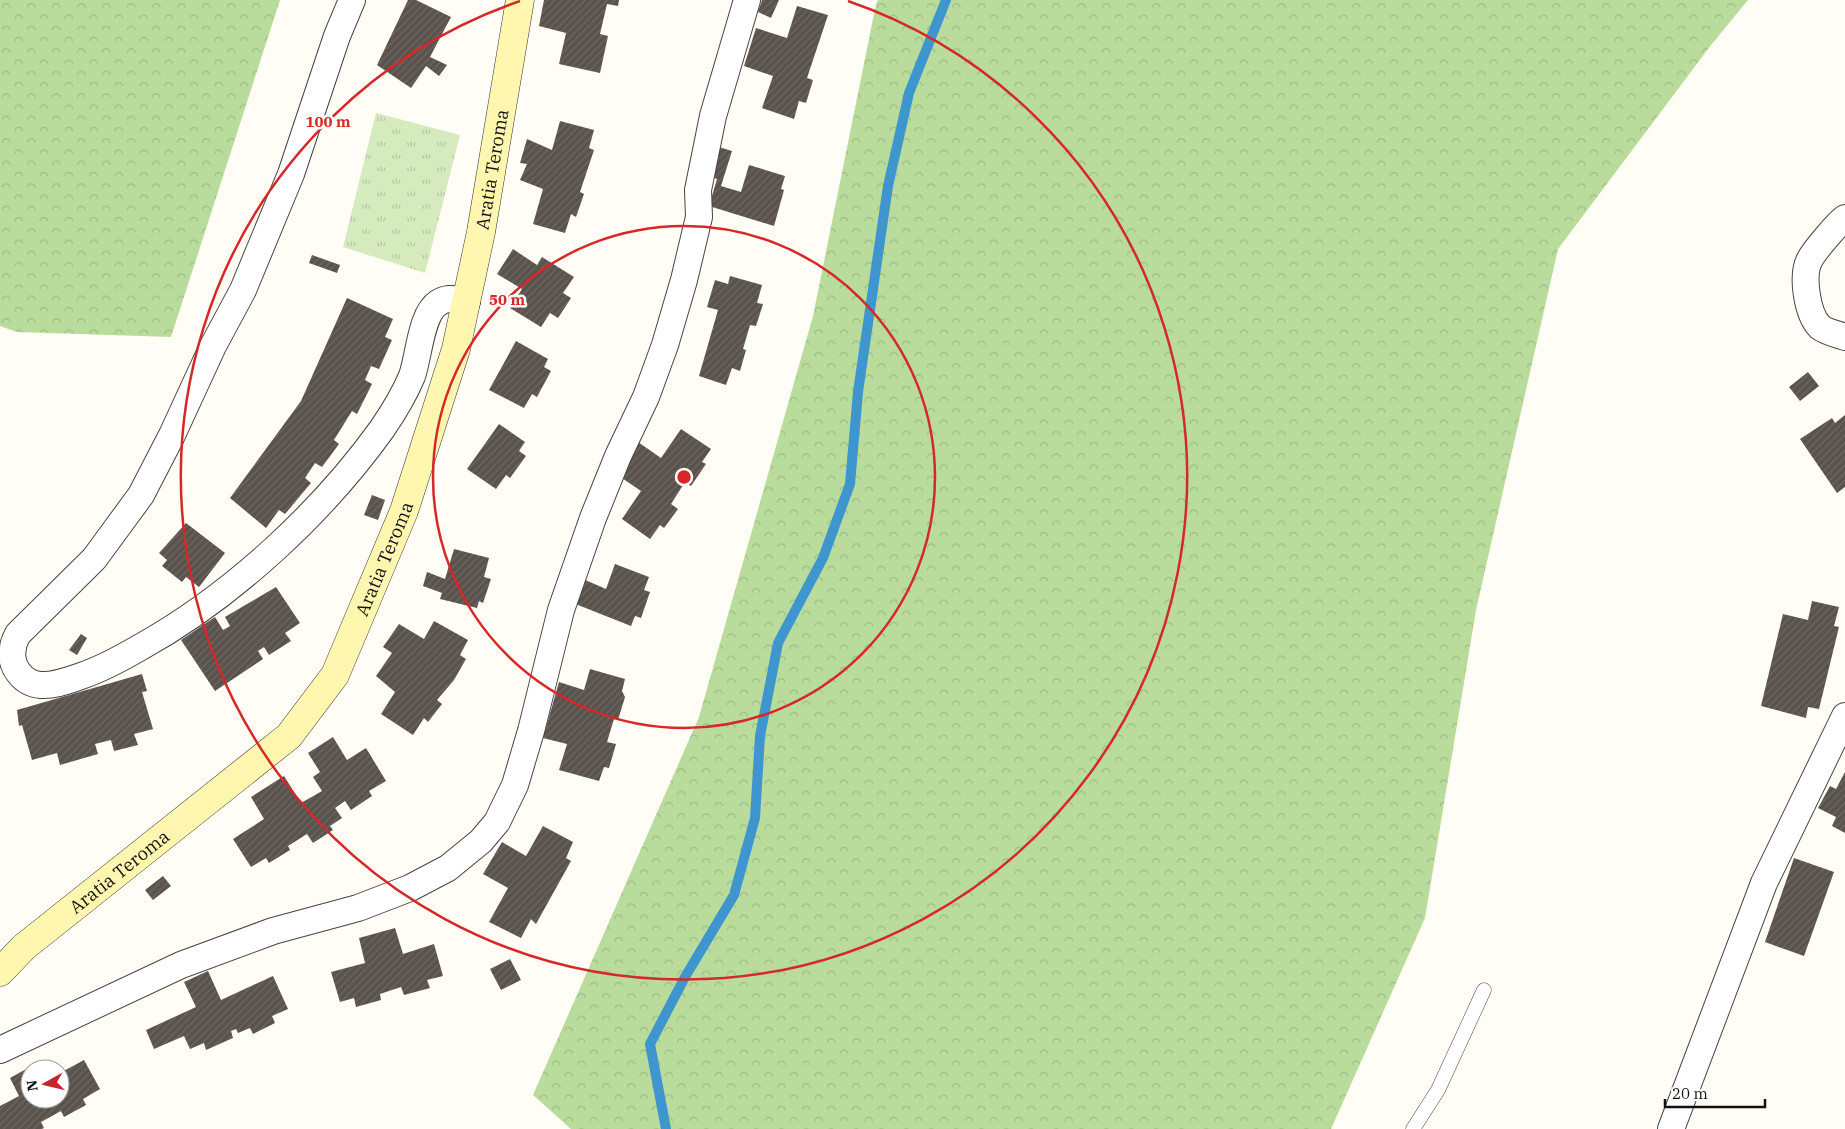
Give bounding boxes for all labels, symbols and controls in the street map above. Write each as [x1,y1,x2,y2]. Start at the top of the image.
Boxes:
street label: Aratia Teroma [470,107,513,231]
text: 100 m [305,112,351,131]
text: 50 m [489,290,525,309]
centre of rings [675,468,693,486]
street label: Aratia Teroma [350,499,418,619]
street label: Aratia Teroma [64,824,174,918]
north arrow [20,1059,70,1109]
scale bar [1665,1076,1765,1108]
text: N [22,1079,42,1093]
text: 20 m [1672,1084,1708,1103]

